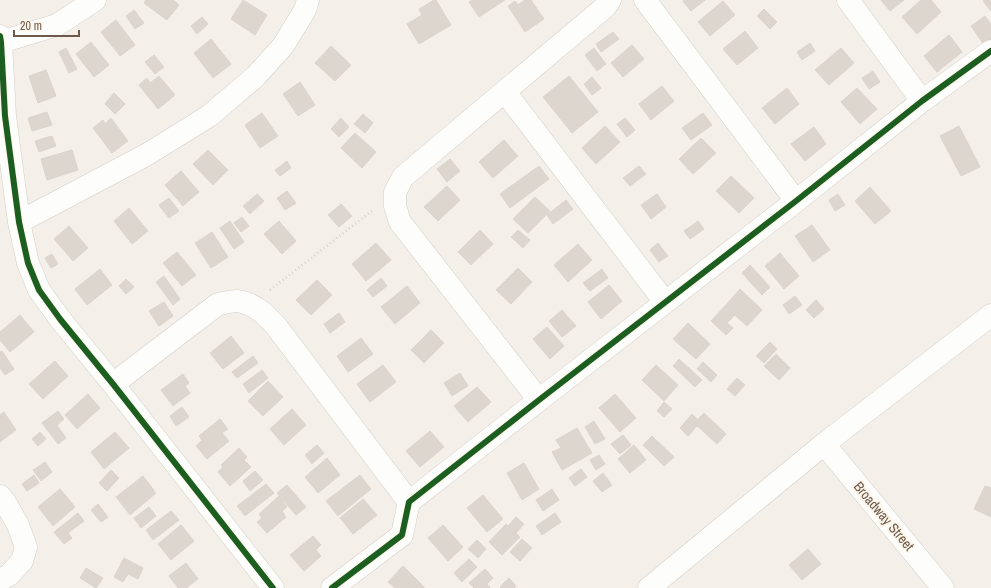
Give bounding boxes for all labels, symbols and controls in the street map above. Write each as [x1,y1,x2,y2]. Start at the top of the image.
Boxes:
scale bar [14,12,79,38]
text: 20 m [20,18,42,34]
street label: Broadway Street [850,478,918,554]

